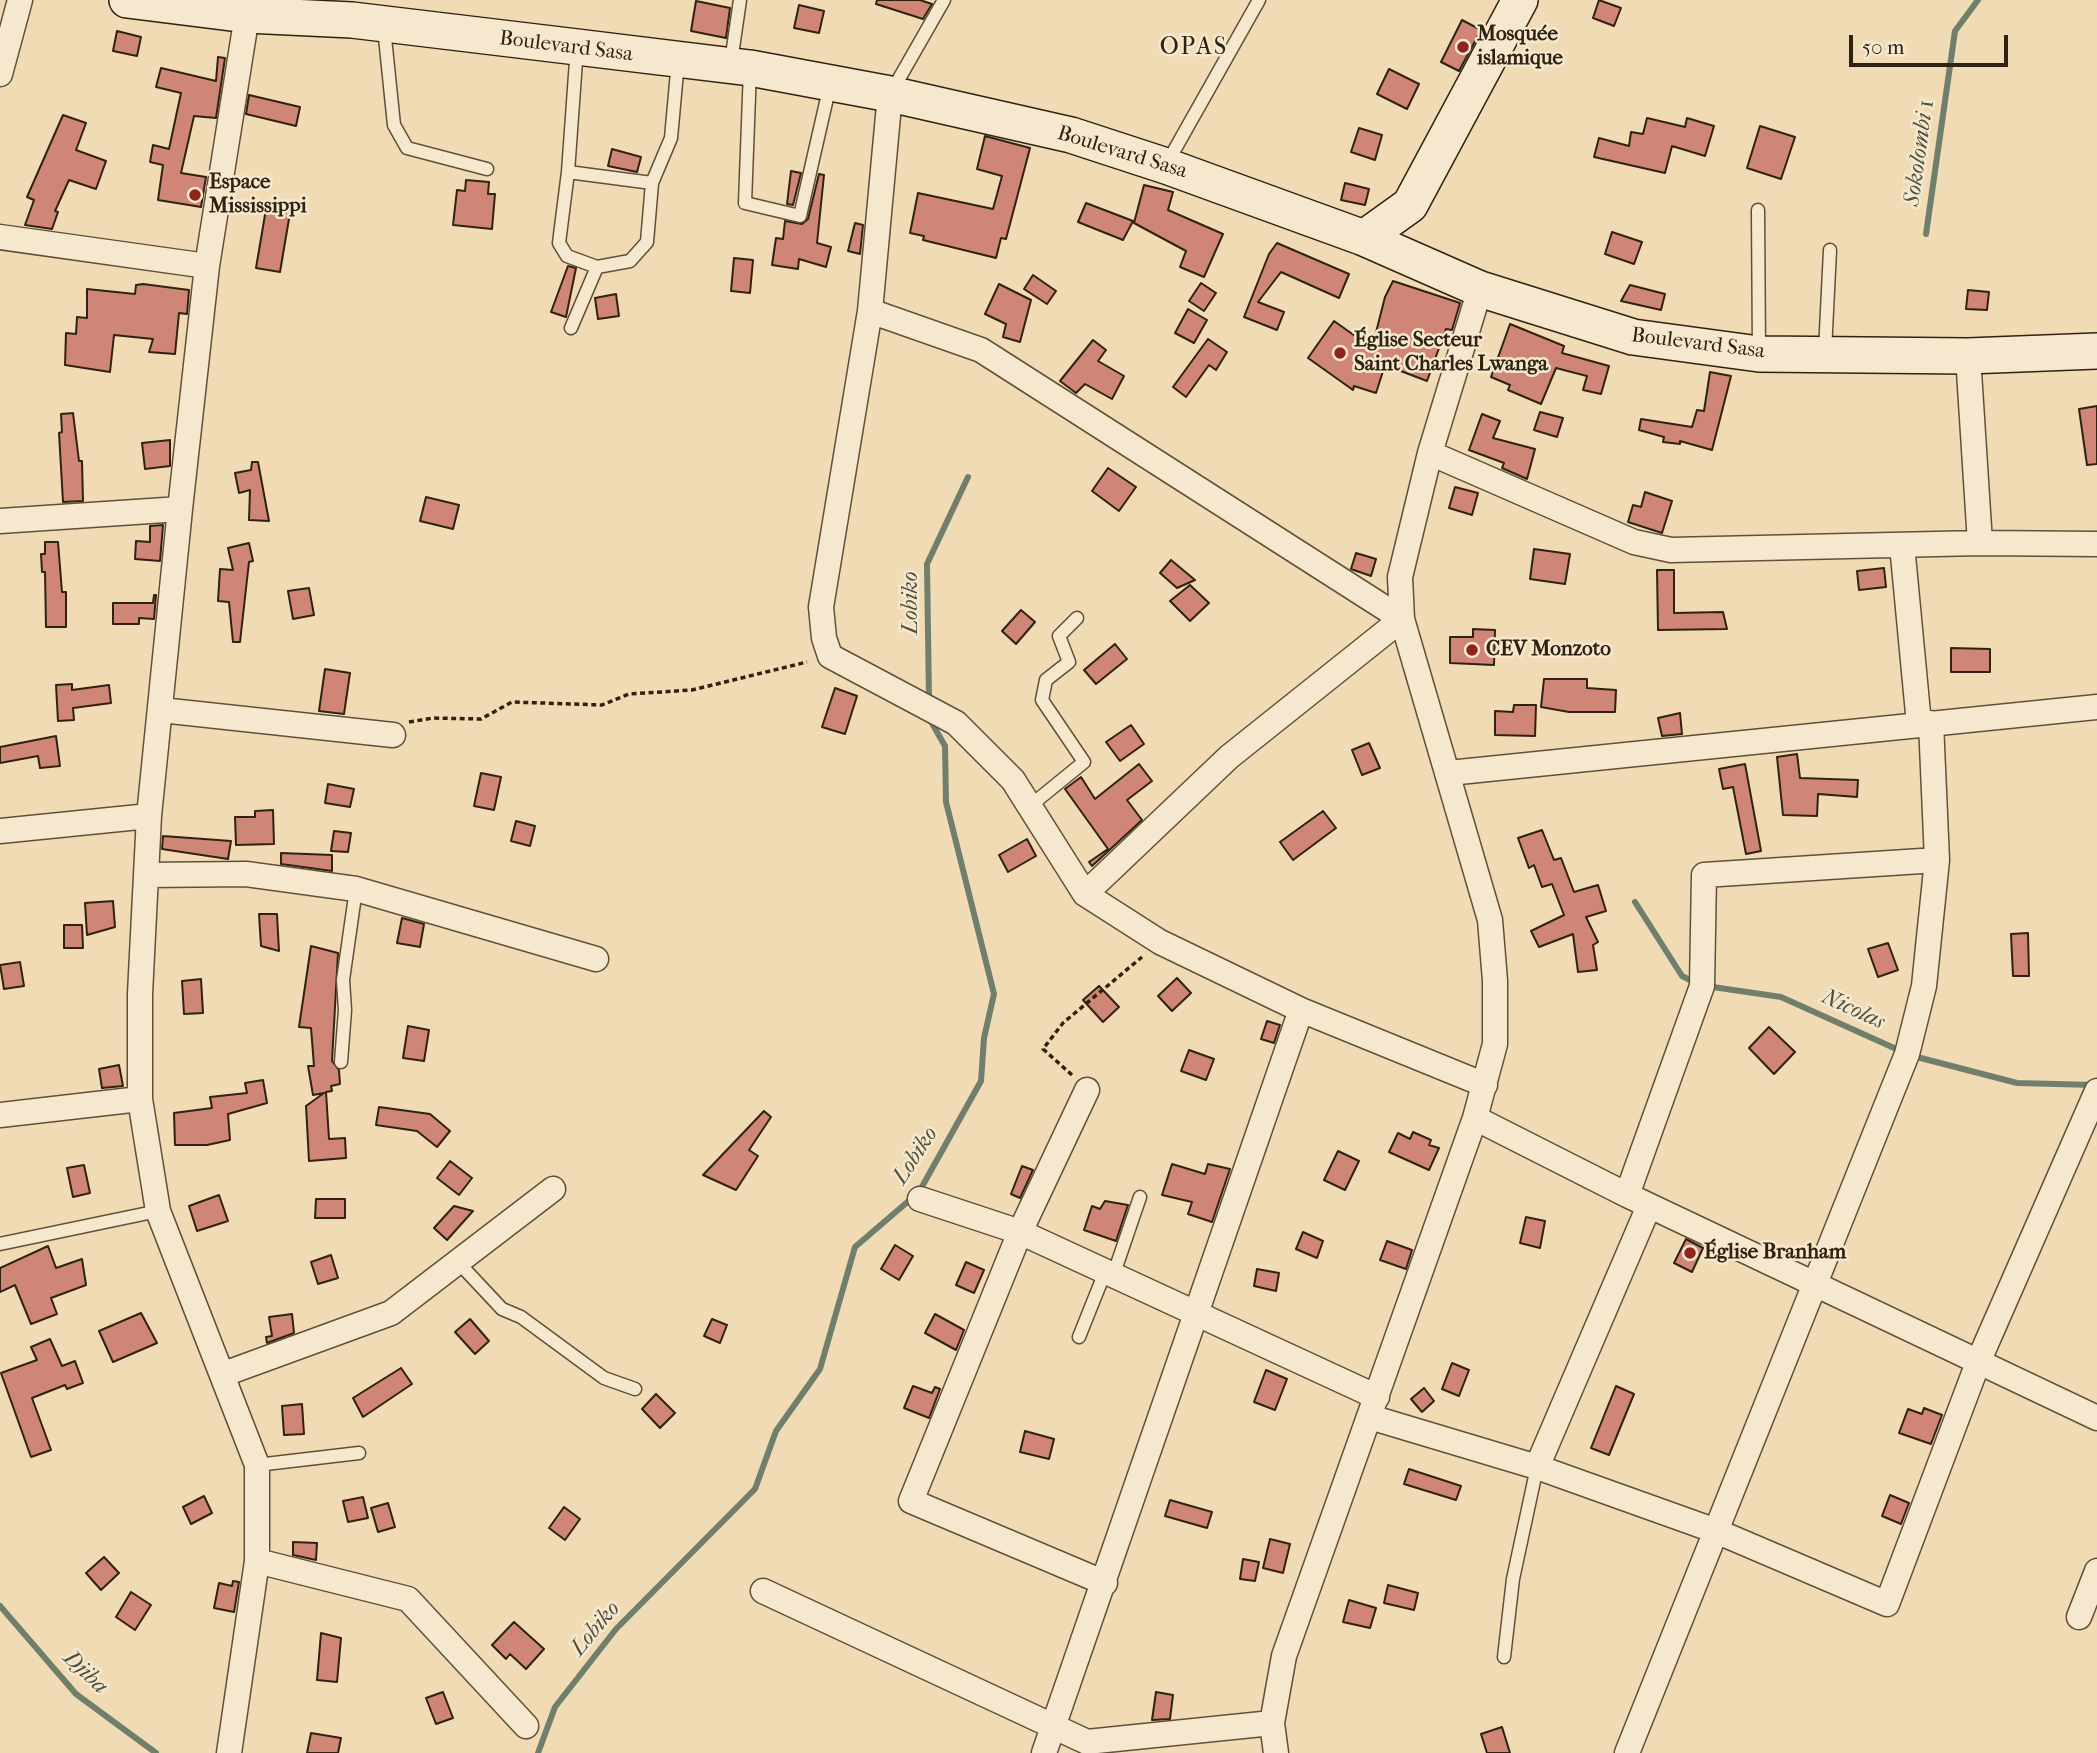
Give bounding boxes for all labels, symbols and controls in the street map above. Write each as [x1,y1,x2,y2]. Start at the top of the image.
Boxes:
scale bar [1852,21,2011,65]
place label: Mosquée islamique [1477,22,1563,72]
street label: Boulevard Sasa [498,26,634,68]
district label: OPAS [1160,34,1228,62]
text: 50 m [1862,35,1905,59]
marker: Mosquée islamique [1455,39,1471,55]
water label: Sokolombi 1 [1899,98,1941,208]
street label: Boulevard Sasa [1054,121,1190,185]
place label: Espace Mississippi [209,170,307,220]
marker: Espace Mississippi [187,187,203,203]
street label: Boulevard Sasa [1630,323,1766,365]
place label: Église Secteur Saint Charles Lwanga [1354,328,1548,378]
marker: Église Secteur Saint Charles Lwanga [1332,345,1348,361]
water label: Lobiko [897,572,925,634]
place label: CEV Monzoto [1486,637,1611,663]
marker: CEV Monzoto [1464,642,1480,658]
water label: Nicolas [1817,983,1889,1037]
water label: Lobiko [887,1122,945,1190]
place label: Église Branham [1704,1240,1846,1266]
marker: Église Branham [1682,1245,1698,1261]
water label: Lobiko [565,1596,627,1662]
water label: Djiba [57,1645,113,1701]

